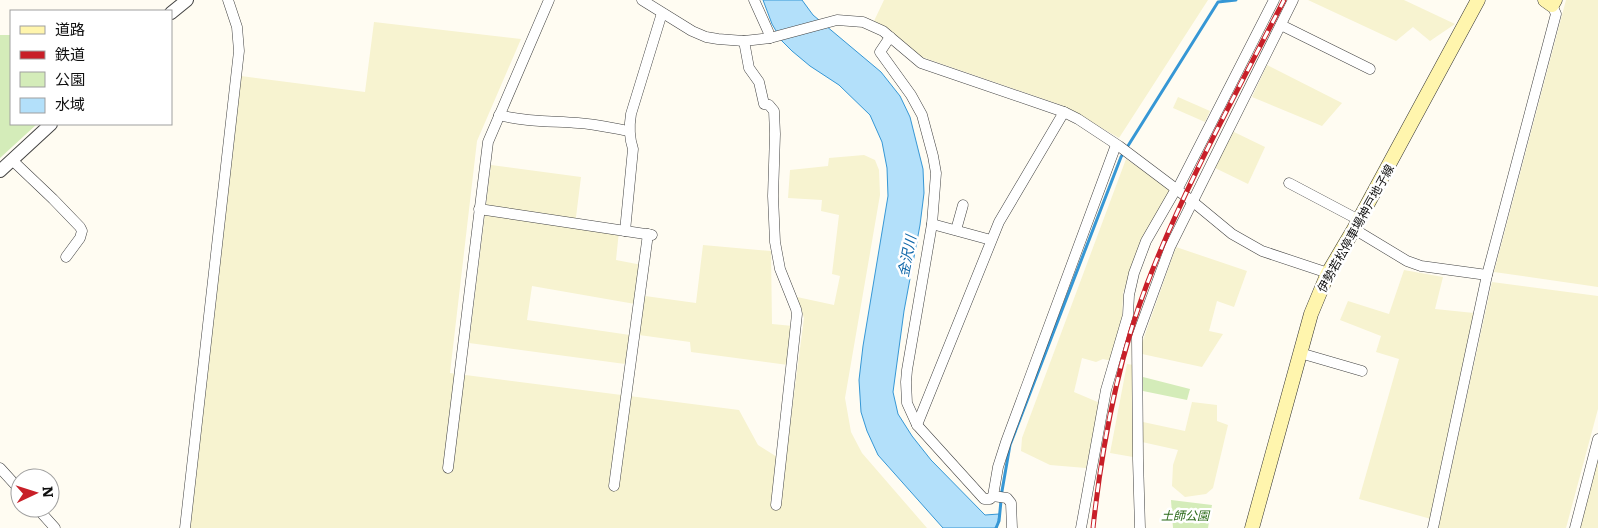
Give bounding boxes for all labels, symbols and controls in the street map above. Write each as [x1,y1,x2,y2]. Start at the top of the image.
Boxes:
legend [10,10,172,125]
text: 道路 [55,17,85,40]
text: 鉄道 [55,42,85,65]
text: 公園 [55,67,85,90]
text: 水域 [55,92,85,115]
street label: 伊勢若松停車場神戸地子線 [1312,161,1398,295]
water label: 金沢川 [892,232,920,279]
north arrow [10,468,60,518]
text: N [39,485,59,499]
park label: 土師公園 [1161,506,1211,524]

